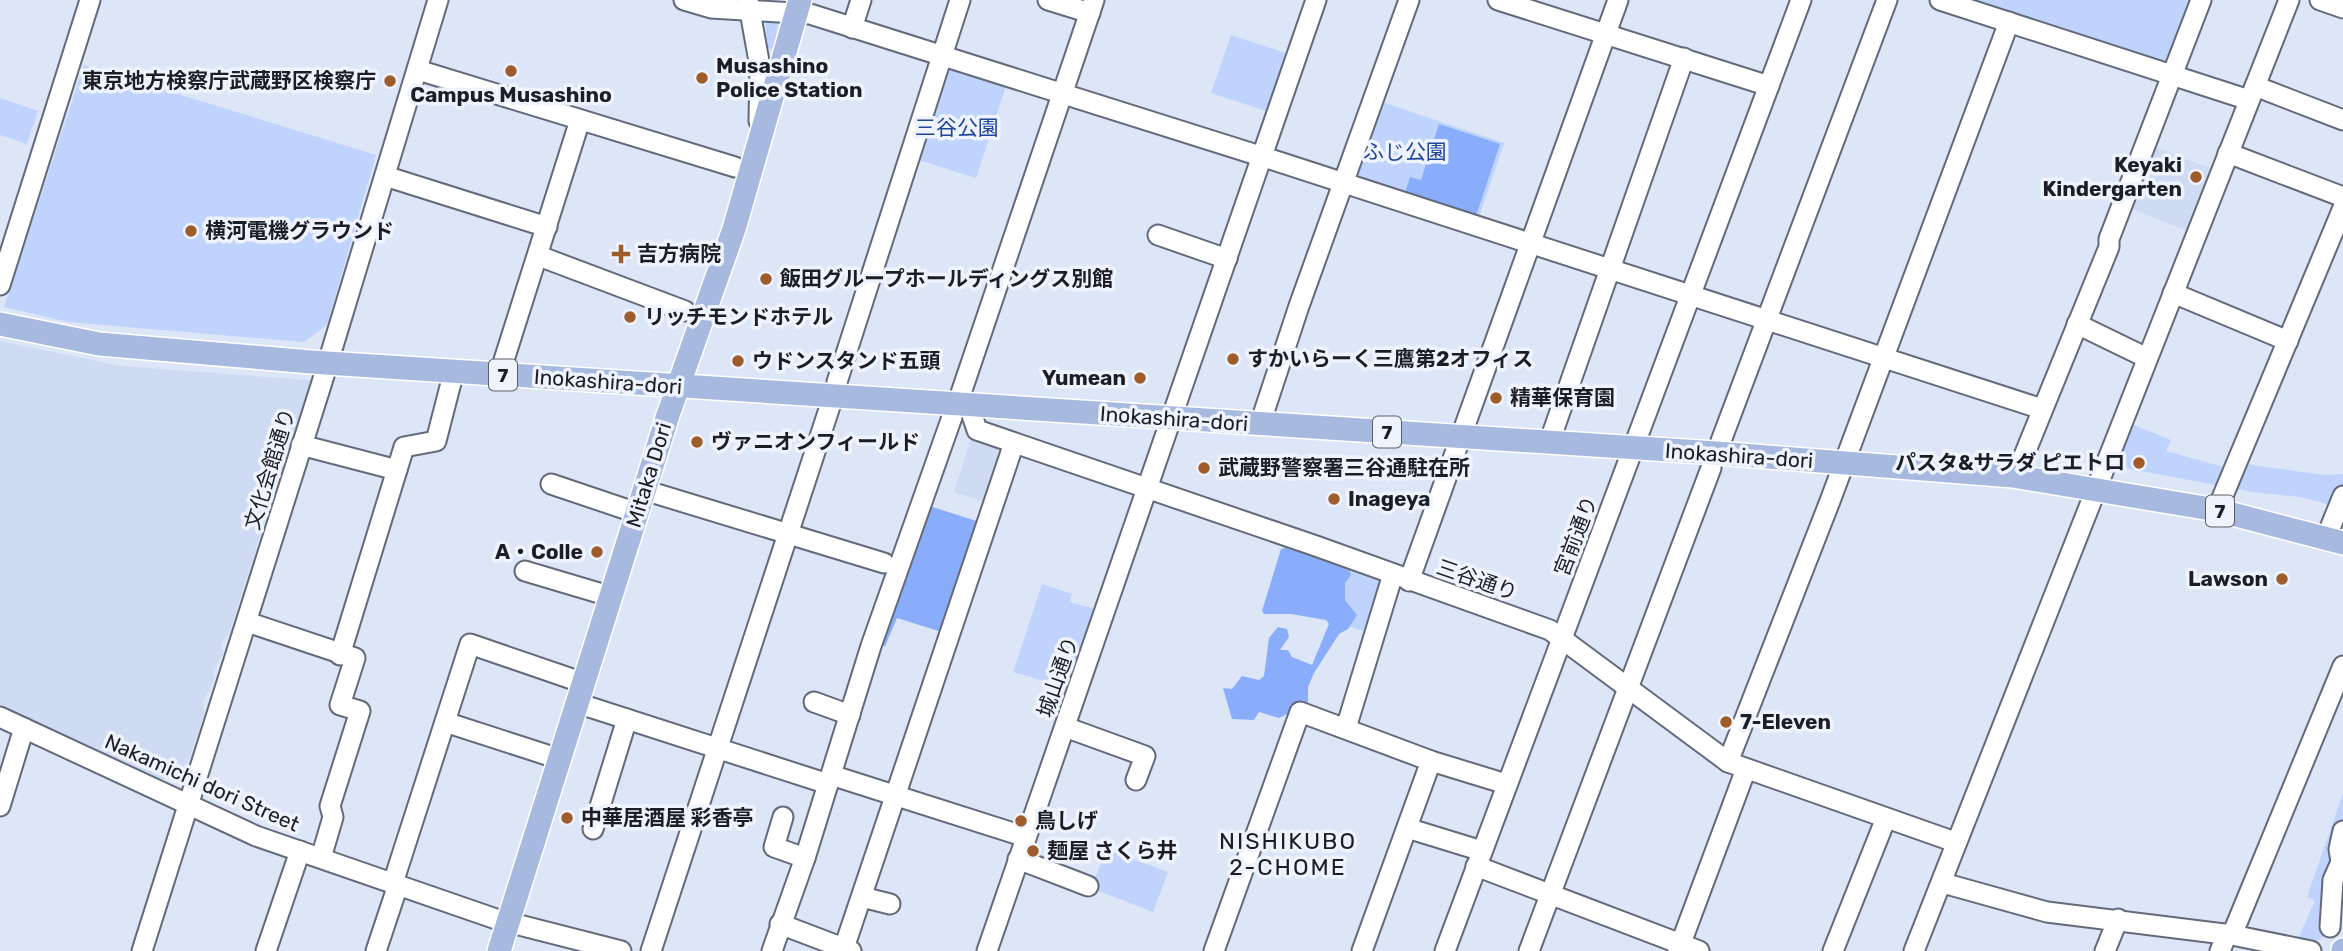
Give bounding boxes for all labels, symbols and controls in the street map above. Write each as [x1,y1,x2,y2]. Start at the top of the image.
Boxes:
place label: Musashino Police Station [716,53,862,102]
marker: Campus Musashino [503,63,519,79]
place label: 東京地方検察庁武蔵野区検察庁 [82,68,376,93]
marker: Musashino Police Station [694,70,710,86]
marker: 東京地方検察庁武蔵野区検察庁 [382,73,398,89]
place label: Campus Musashino [410,82,612,107]
park label: 三谷公園 [915,115,999,140]
park label: ふじ公園 [1363,139,1447,164]
place label: Keyaki Kindergarten [2042,152,2182,201]
marker: Keyaki Kindergarten [2188,169,2204,185]
place label: 横河電機グラウンド [205,218,394,243]
marker: 横河電機グラウンド [183,223,199,239]
place label: 吉方病院 [637,241,721,266]
marker: 吉方病院 [611,244,631,264]
place label: 飯田グループホールディングス別館 [779,266,1113,291]
marker: 飯田グループホールディングス別館 [758,271,774,287]
place label: リッチモンドホテル [644,304,833,329]
marker: リッチモンドホテル [622,309,638,325]
place label: すかいらーく三鷹第2オフィス [1247,346,1533,371]
place label: ウドンスタンド五頭 [752,348,941,373]
marker: すかいらーく三鷹第2オフィス [1225,351,1241,367]
marker: ウドンスタンド五頭 [730,353,746,369]
road number: 7 [489,360,517,390]
street label: Inokashira-dori [533,364,683,399]
place label: Yumean [1042,365,1126,390]
marker: Yumean [1132,370,1148,386]
place label: 精華保育園 [1510,385,1615,410]
marker: 精華保育園 [1488,390,1504,406]
street label: Inokashira-dori [1099,401,1249,436]
street label: 文化会館通り [239,405,300,533]
road number: 7 [1373,416,1401,448]
street label: Mitaka Dori [621,419,676,530]
place label: ヴァニオンフィールド [711,429,920,454]
marker: ヴァニオンフィールド [689,434,705,450]
street label: Inokashira-dori [1664,438,1814,473]
place label: パスタ&サラダ ピエトロ [1895,450,2125,475]
place label: 武蔵野警察署三谷通駐在所 [1218,455,1470,480]
marker: パスタ&サラダ ピエトロ [2131,455,2147,471]
marker: 武蔵野警察署三谷通駐在所 [1196,460,1212,476]
place label: Inageya [1348,486,1430,511]
marker: Inageya [1326,491,1342,507]
street label: 宮前通り [1549,492,1602,580]
road number: 7 [2206,496,2234,526]
place label: A・Colle [495,539,583,564]
marker: A・Colle [589,544,605,560]
street label: 三谷通り [1433,554,1521,605]
place label: Lawson [2188,566,2268,591]
marker: Lawson [2274,571,2290,587]
street label: 城山通り [1032,633,1083,721]
place label: 7-Eleven [1740,709,1831,734]
marker: 7-Eleven [1718,714,1734,730]
street label: Nakamichi dori Street [101,728,303,837]
place label: 中華居酒屋 彩香亭 [581,805,753,830]
place label: 鳥しげ [1035,808,1098,833]
marker: 中華居酒屋 彩香亭 [559,810,575,826]
marker: 鳥しげ [1013,813,1029,829]
district label: NISHIKUBO 2-CHOME [1219,827,1357,881]
place label: 麺屋 さくら井 [1047,838,1177,863]
marker: 麺屋 さくら井 [1025,843,1041,859]

